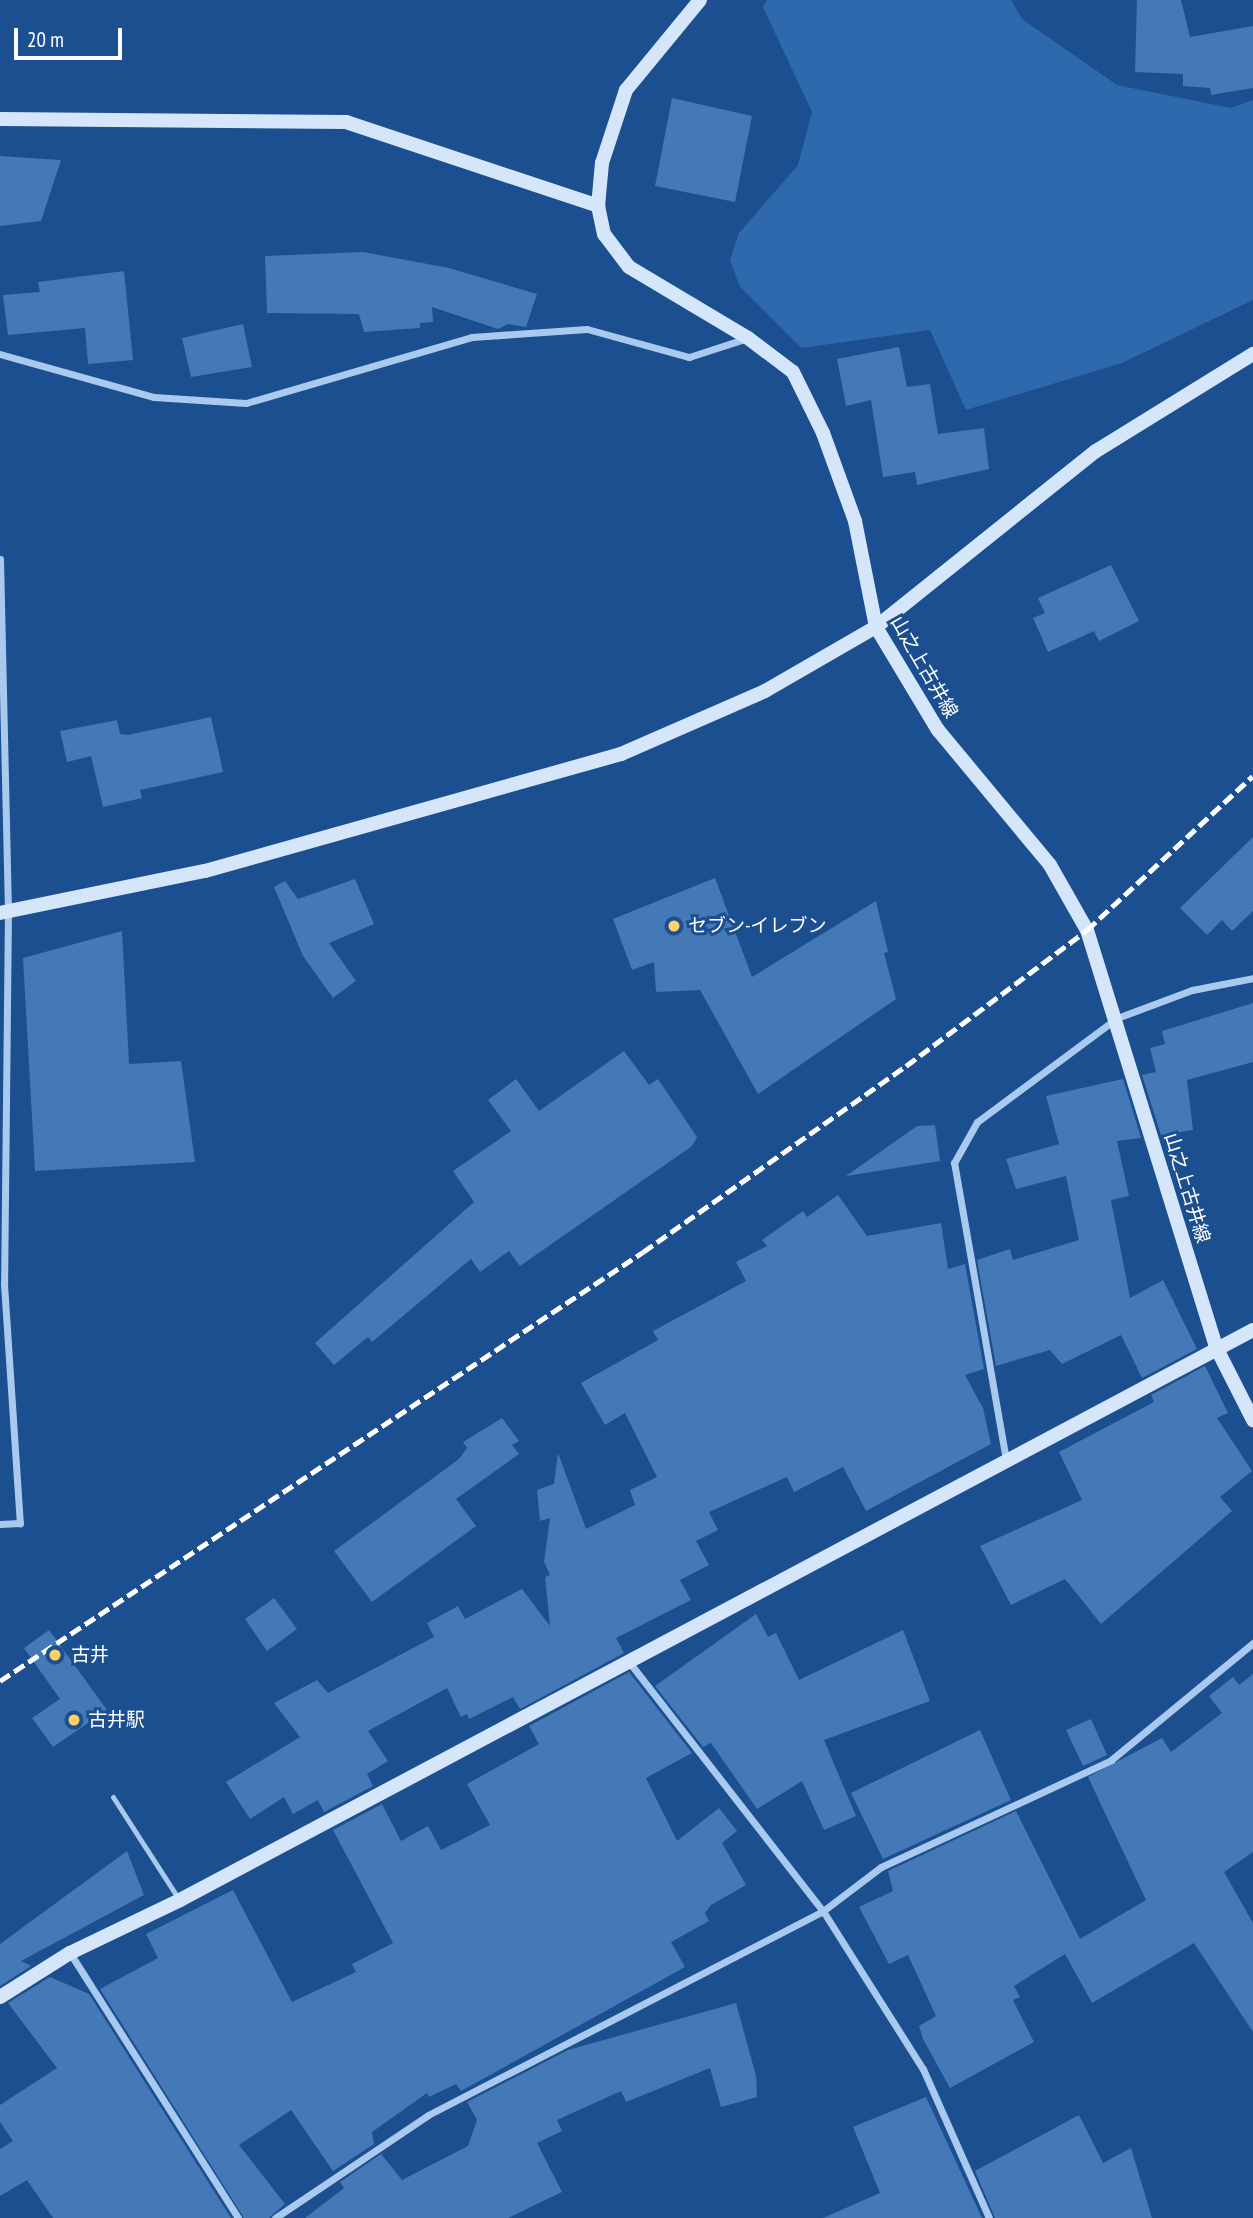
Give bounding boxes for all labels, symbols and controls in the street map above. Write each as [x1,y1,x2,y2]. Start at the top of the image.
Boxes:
scale bar [18,14,126,58]
text: 20 m [27,26,64,53]
street label: 山之上古井線 [886,612,962,722]
place label: セブン-イレブン [688,915,827,937]
marker: セブン-イレブン [666,918,682,934]
street label: 山之上古井線 [1159,1130,1215,1246]
place label: 古井 [71,1644,109,1666]
marker: 古井 [45,1645,65,1665]
place label: 古井駅 [88,1709,145,1731]
marker: 古井駅 [66,1712,82,1728]

